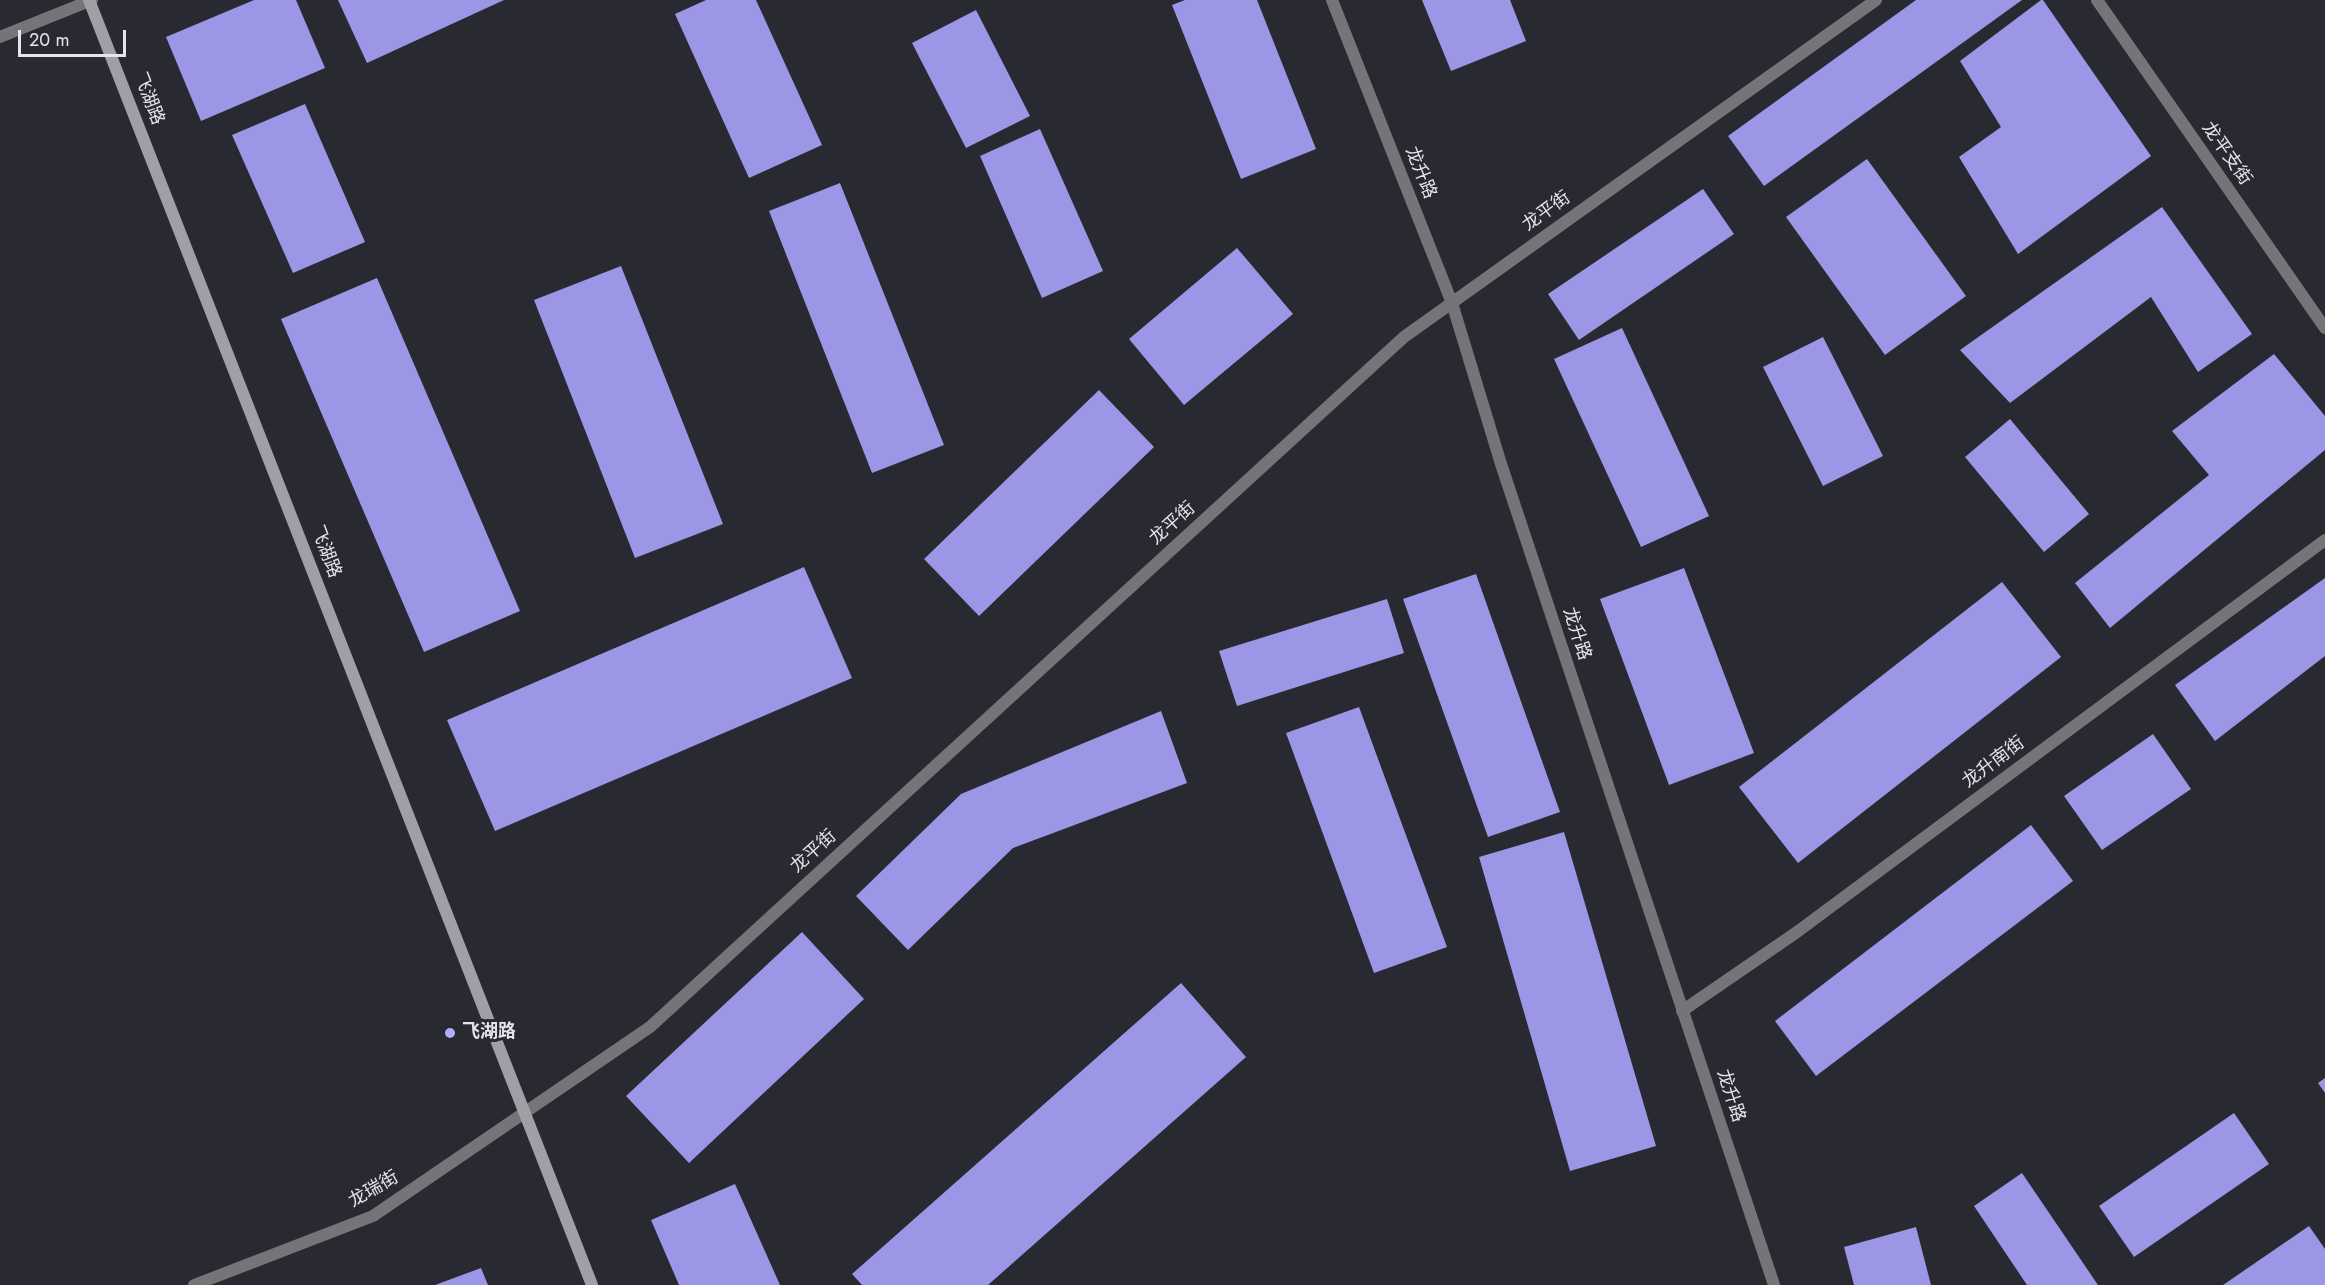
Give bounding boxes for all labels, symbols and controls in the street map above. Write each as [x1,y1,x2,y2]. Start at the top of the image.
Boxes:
scale bar [21,18,129,56]
text: 20 m [29,27,69,53]
street label: 飞湖路 [128,70,168,128]
street label: 龙平支街 [2197,118,2255,190]
street label: 龙升路 [1400,144,1440,202]
street label: 龙平街 [1519,187,1575,237]
street label: 龙平街 [1146,498,1200,550]
street label: 飞湖路 [305,523,345,581]
street label: 龙升路 [1557,605,1595,663]
street label: 龙升南街 [1959,733,2029,793]
street label: 龙平街 [787,826,841,878]
place label: 飞湖路 [462,1022,516,1044]
marker: 飞湖路 [443,1026,457,1040]
street label: 龙升路 [1711,1067,1749,1125]
street label: 龙瑞街 [345,1167,403,1213]

